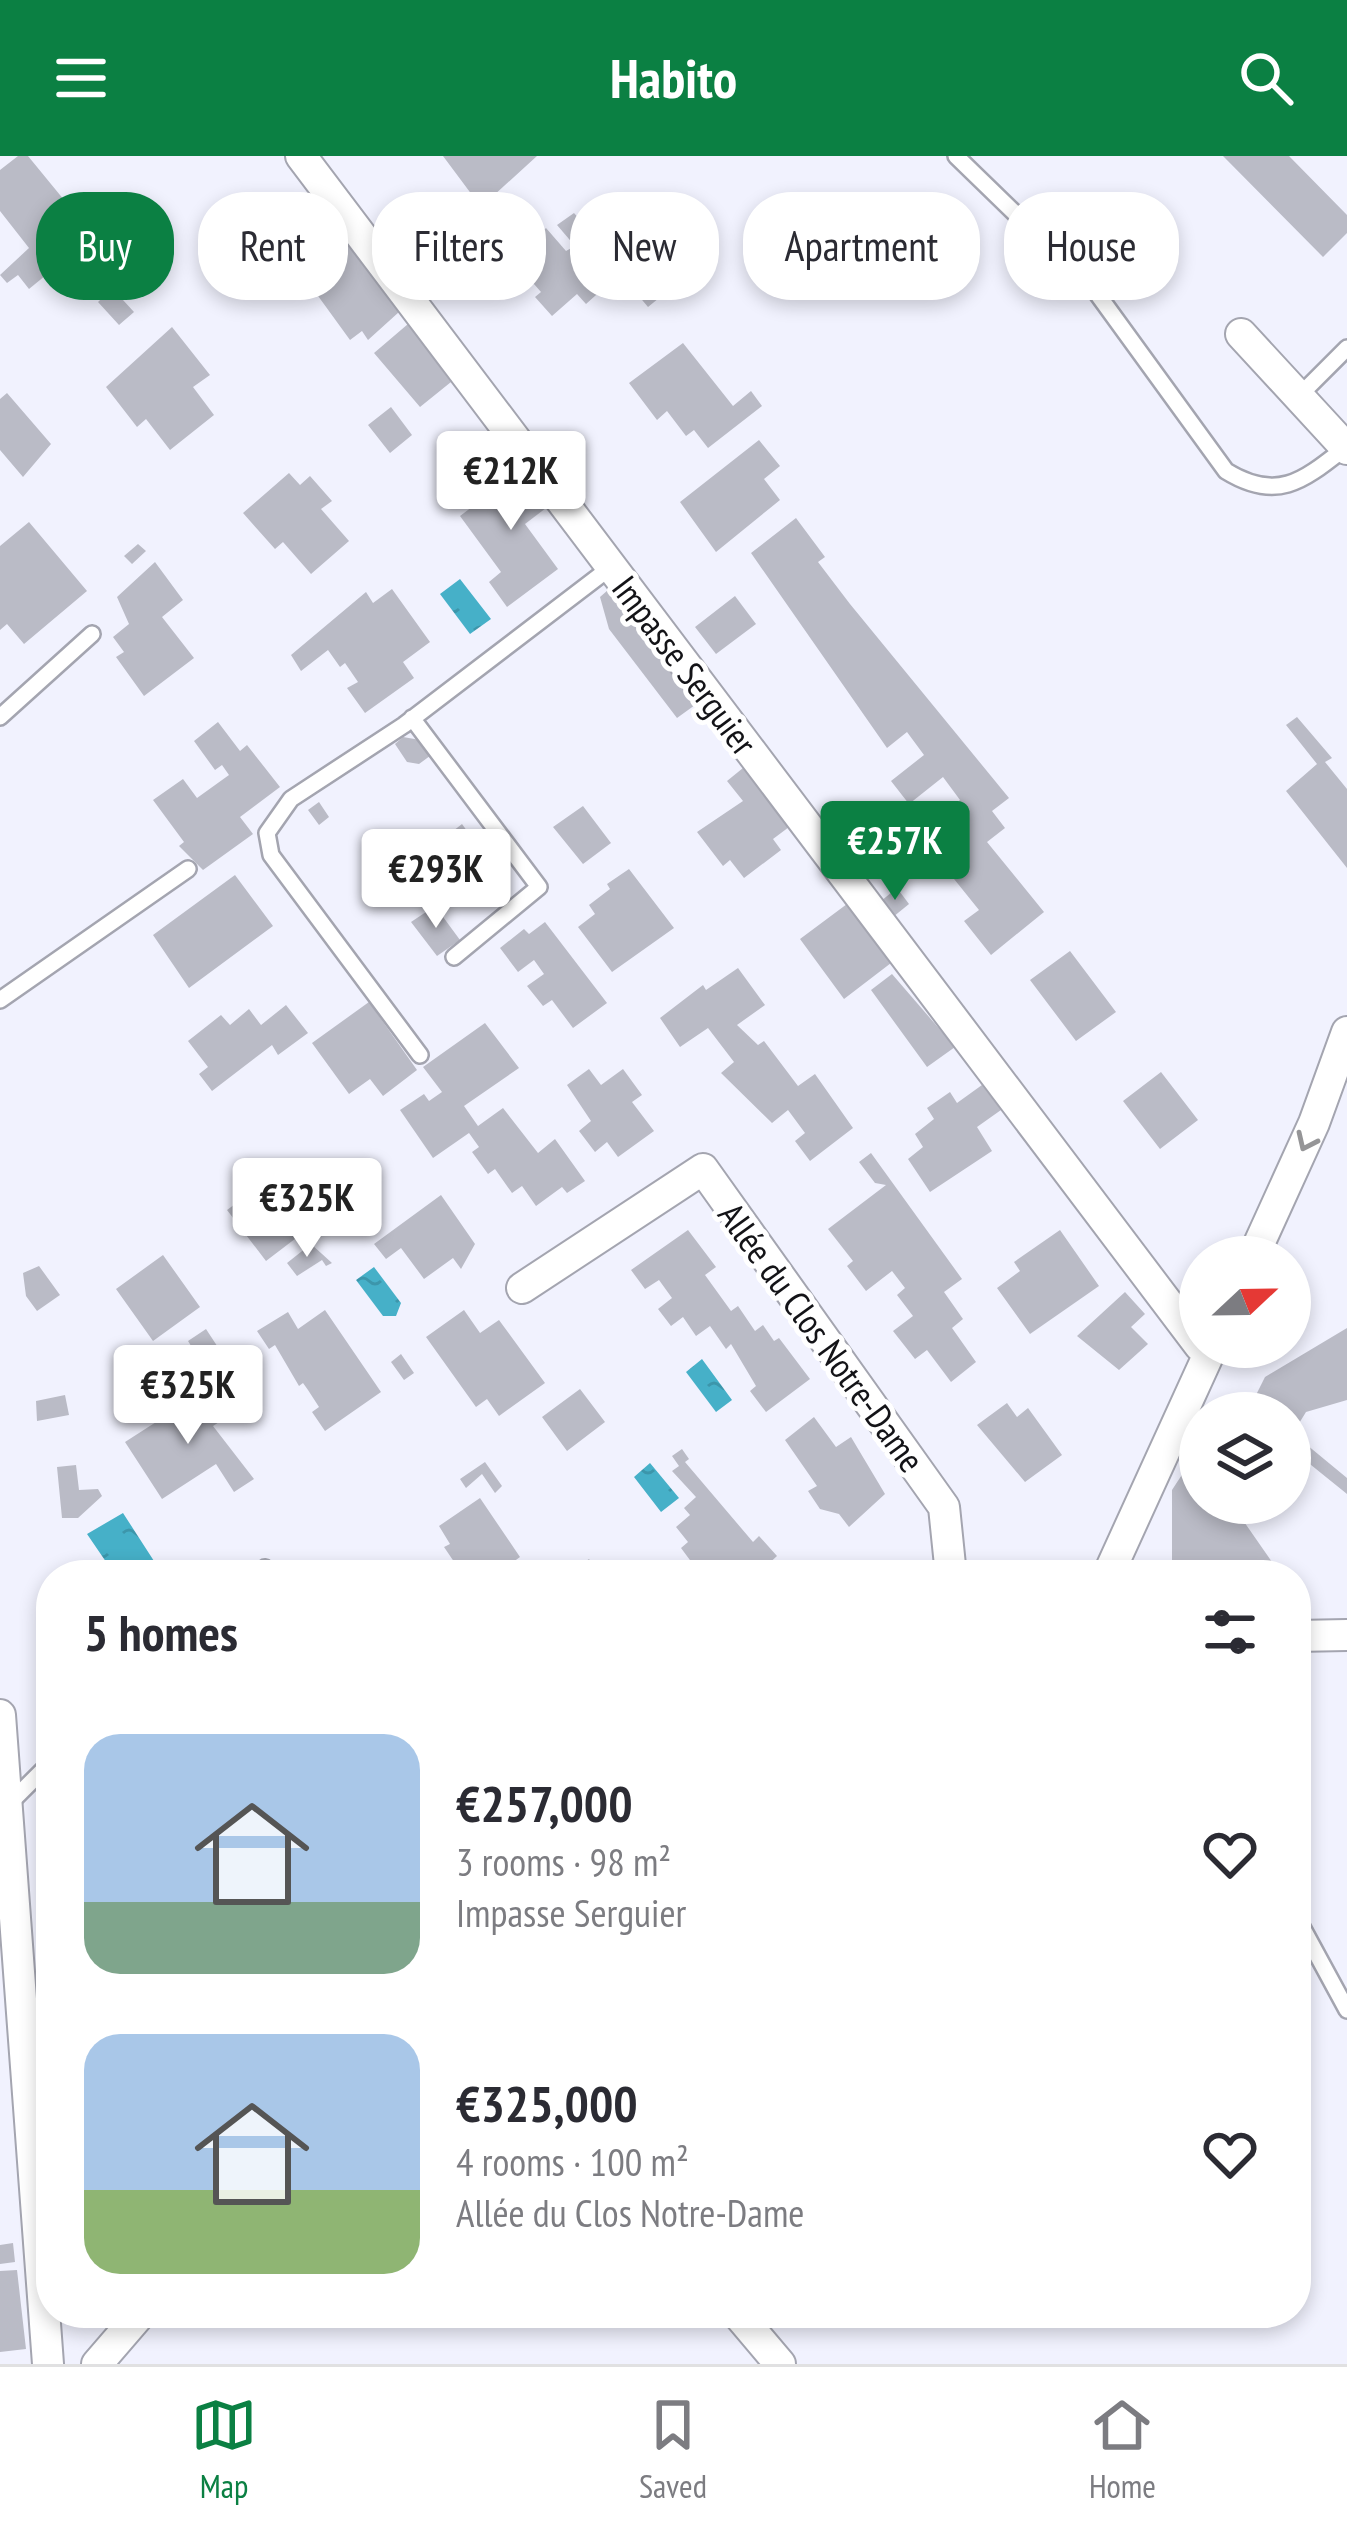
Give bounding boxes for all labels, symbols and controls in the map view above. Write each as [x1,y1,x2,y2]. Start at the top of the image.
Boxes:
text: Habito [610,43,737,113]
icon: menu [48,45,114,111]
icon: search [1233,45,1299,111]
chip: Buy [36,192,174,300]
chip: Rent [198,192,348,300]
chip: Filters [372,192,546,300]
chip: New [570,192,719,300]
chip: Apartment [743,192,980,300]
chip: House [1004,192,1179,300]
pin: €212K [427,431,595,533]
text: €212K [464,444,558,495]
street label: Impasse Serguier [602,566,768,764]
pin: €257K [811,801,979,903]
text: €257K [848,814,942,865]
pin: €293K [352,829,520,931]
text: €293K [389,842,483,893]
one-way arrow [1296,1130,1320,1151]
pin: €325K [223,1158,391,1260]
text: €325K [260,1171,354,1222]
street label: Allée du Clos Notre-Dame [708,1193,936,1481]
north arrow [1179,1236,1311,1368]
map controls [1179,1236,1311,1524]
pin: €325K [104,1345,272,1447]
text: €325K [141,1358,235,1409]
button: layers [1179,1392,1311,1524]
text: 5 homes [84,1599,238,1665]
icon: filters [1197,1599,1263,1665]
text: €257,000 [456,1770,633,1836]
icon: home [180,1782,324,1926]
icon: heart [1197,1821,1263,1887]
text: 3 rooms · 98 m² [456,1836,671,1887]
text: Impasse Serguier [456,1887,686,1938]
text: €325,000 [456,2070,638,2136]
icon: home [180,2082,324,2226]
icon: heart [1197,2121,1263,2187]
text: 4 rooms · 100 m² [456,2136,689,2187]
text: Allée du Clos Notre-Dame [456,2187,804,2238]
tab: Map [191,2392,257,2507]
tab: Saved [639,2392,707,2507]
tab: Home [1089,2392,1156,2507]

